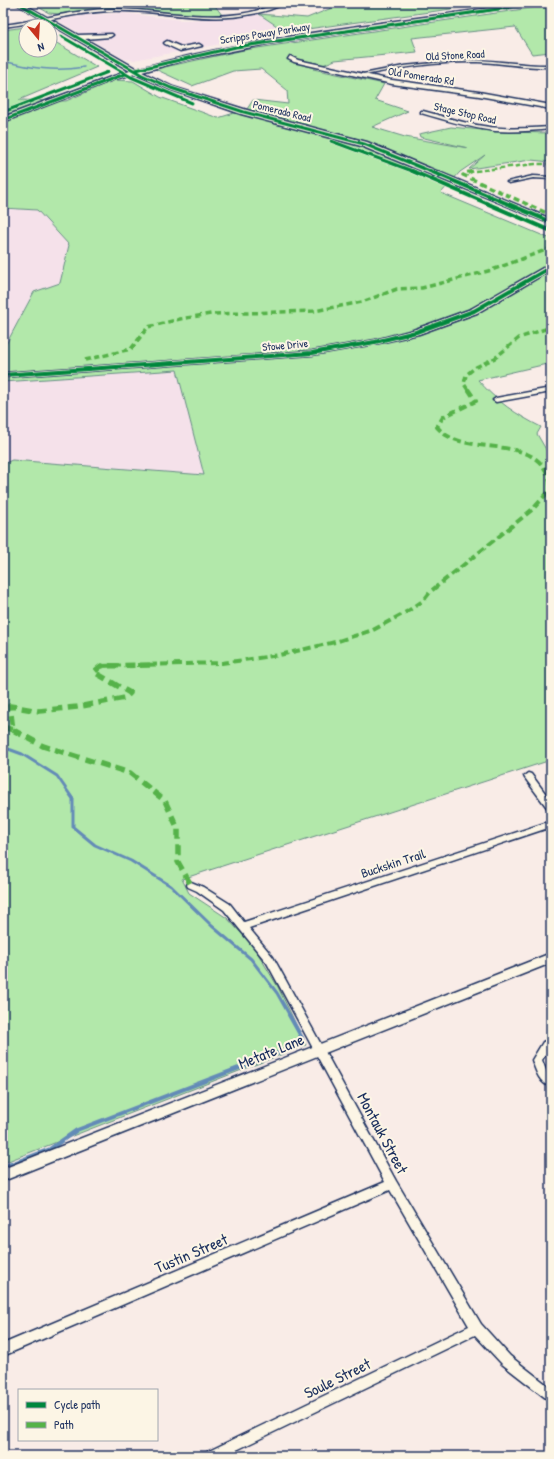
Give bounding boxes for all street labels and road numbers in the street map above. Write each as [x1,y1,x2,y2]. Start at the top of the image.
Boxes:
street label: Scripps Poway Parkway [219,19,311,47]
street label: Old Stone Road [425,46,486,64]
street label: Old Pomerado Rd [387,64,456,88]
street label: Pomerado Road [251,97,313,125]
street label: Stage Stop Road [432,99,498,127]
street label: Stowe Drive [261,336,309,354]
street label: Buckskin Trail [358,844,428,882]
street label: Metate Lane [235,1028,308,1074]
street label: Montauk Street [352,1089,414,1178]
street label: Tustin Street [151,1228,231,1278]
street label: Soule Street [300,1352,375,1404]

